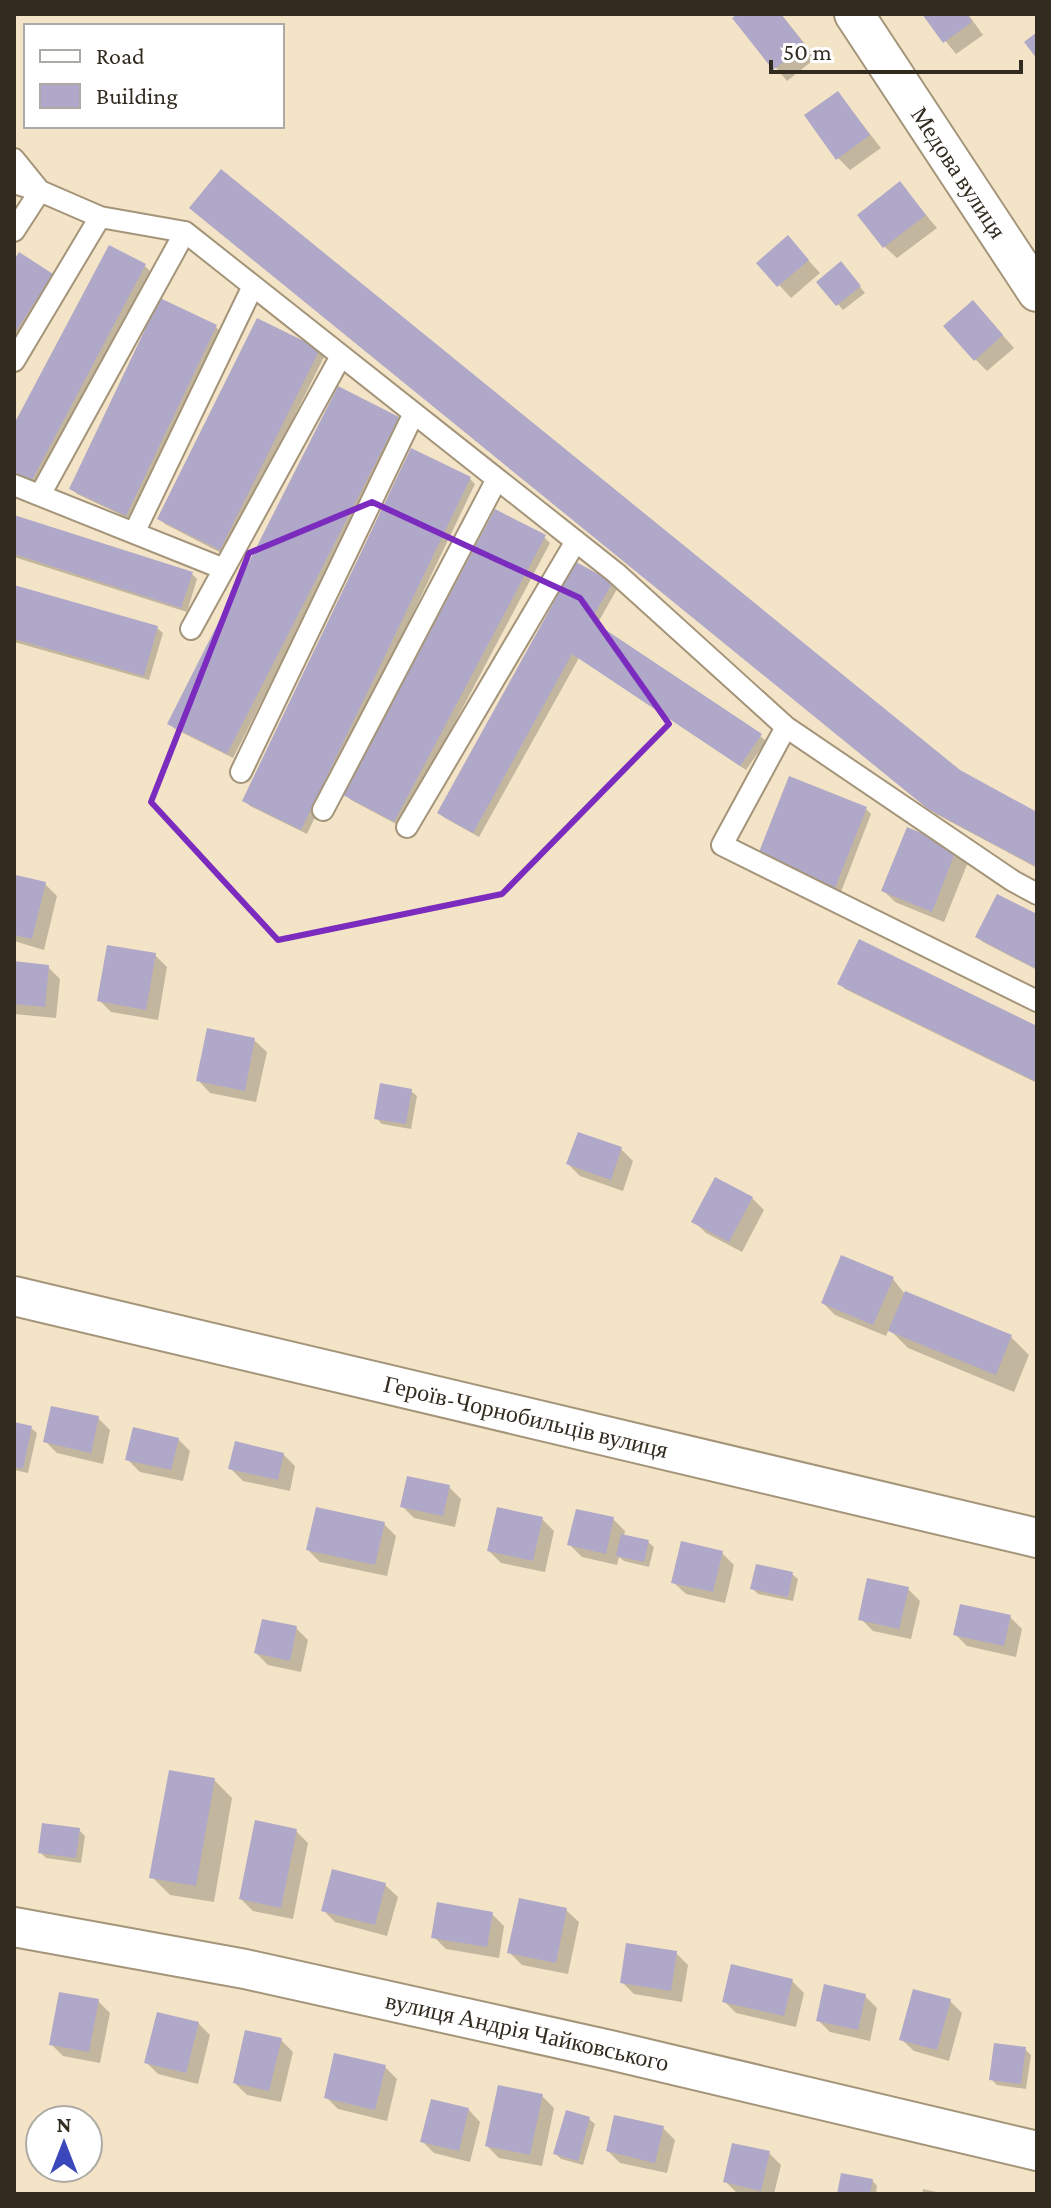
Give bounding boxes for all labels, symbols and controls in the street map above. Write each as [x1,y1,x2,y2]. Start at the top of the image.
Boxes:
legend [24,24,284,128]
scale bar [771,24,1021,74]
text: 50 m [783,38,832,65]
text: Road [96,42,145,69]
text: Building [96,82,178,109]
street label: Медова вулиця [906,102,1012,243]
street label: Героїв-Чорнобильців вулиця [381,1370,671,1463]
street label: вулиця Андрія Чайковського [383,1987,672,2076]
north arrow [24,2104,104,2184]
text: N [57,2112,72,2137]

